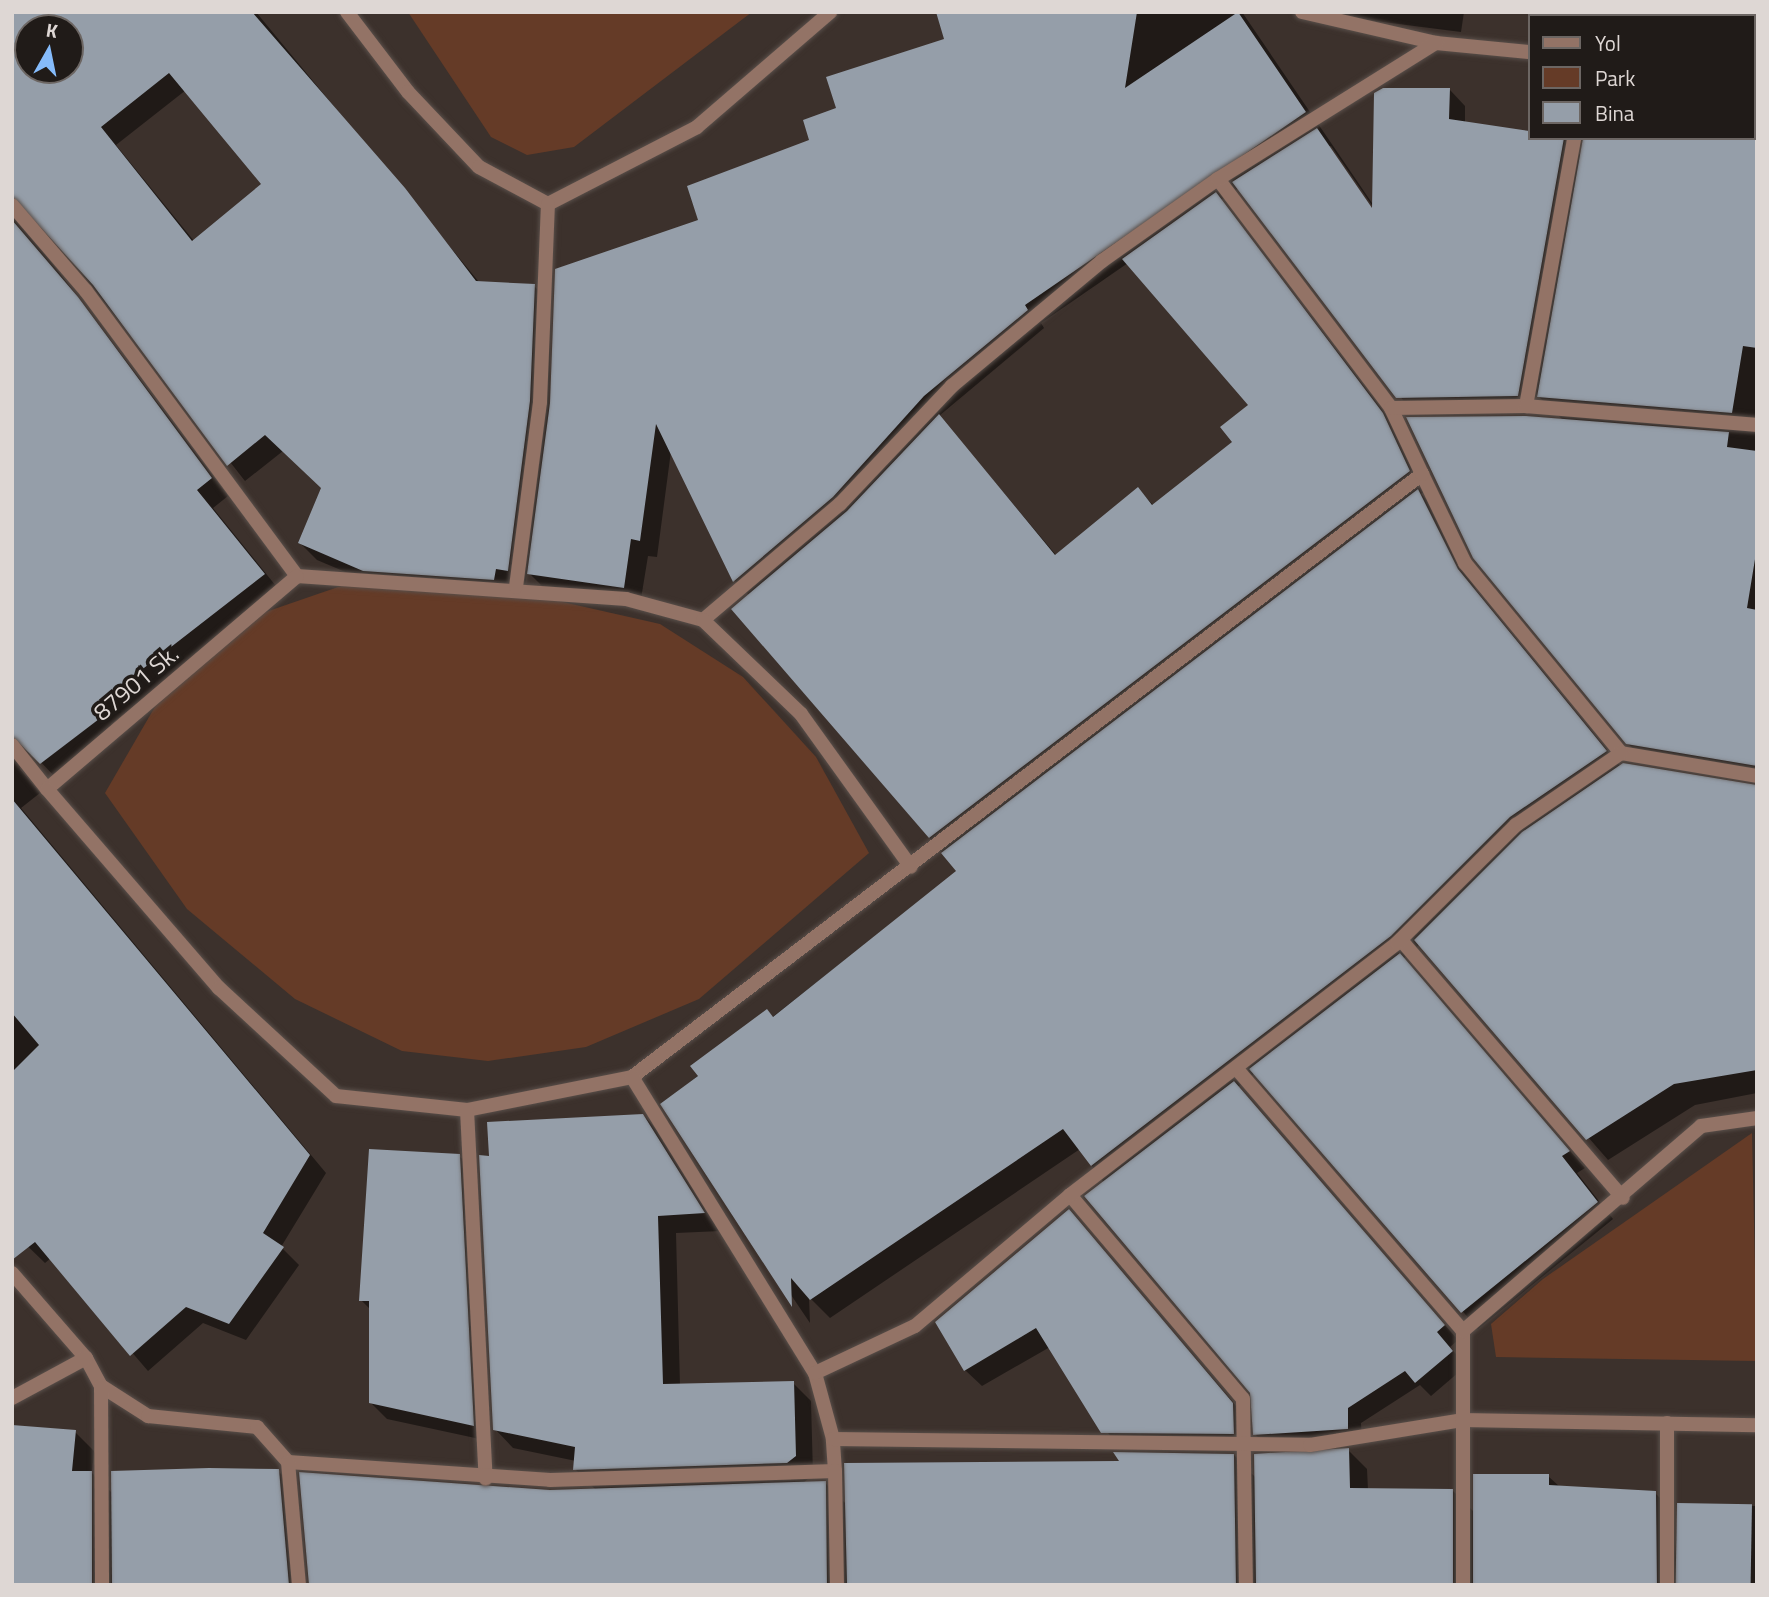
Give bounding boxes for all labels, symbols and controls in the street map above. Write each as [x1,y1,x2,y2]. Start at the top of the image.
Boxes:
north arrow [14,14,84,84]
legend [1528,14,1755,140]
text: K [44,15,60,45]
text: Yol [1595,27,1621,59]
text: Park [1595,62,1635,94]
text: Bina [1595,97,1634,129]
street label: 87901 Sk. [88,639,184,727]

